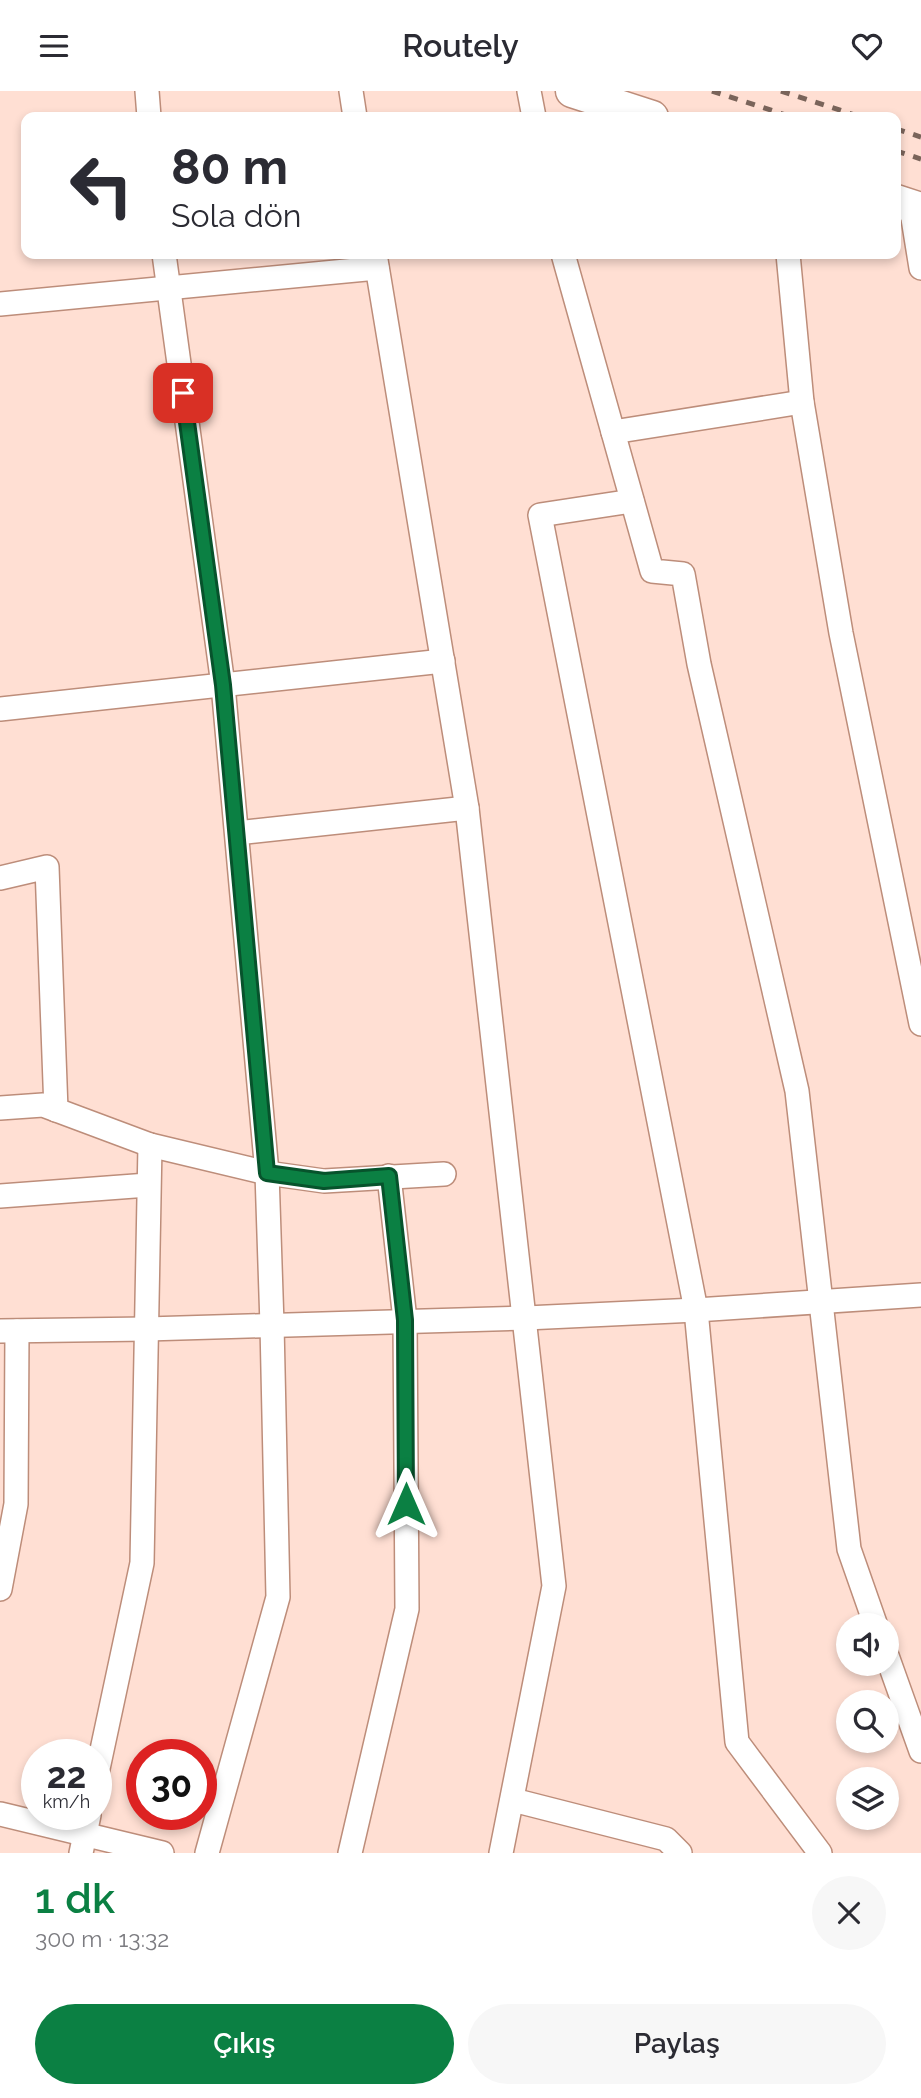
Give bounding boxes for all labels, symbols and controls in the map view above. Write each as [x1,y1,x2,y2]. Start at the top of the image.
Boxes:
icon: menu [35,27,73,65]
text: Routely [402,27,519,64]
icon: heart [848,27,886,65]
text: 80 m [171,138,288,195]
icon: left [56,140,147,231]
text: Sola dön [171,197,301,234]
pin [153,363,213,423]
icon: arrive [164,374,202,412]
position arrow [369,1467,443,1541]
map controls [836,1613,899,1830]
button: sound [836,1613,899,1676]
button: search [836,1690,899,1753]
speed limit sign: 30 [126,1739,217,1830]
text: 22 [47,1755,86,1796]
button: layers [836,1767,899,1830]
text: km/h [43,1791,90,1812]
text: 1 dk [35,1874,115,1923]
button: close [812,1876,886,1950]
text: 300 m · 13:32 [35,1925,169,1952]
button: Çıkış [35,2004,454,2084]
button: Paylaş [468,2004,886,2084]

